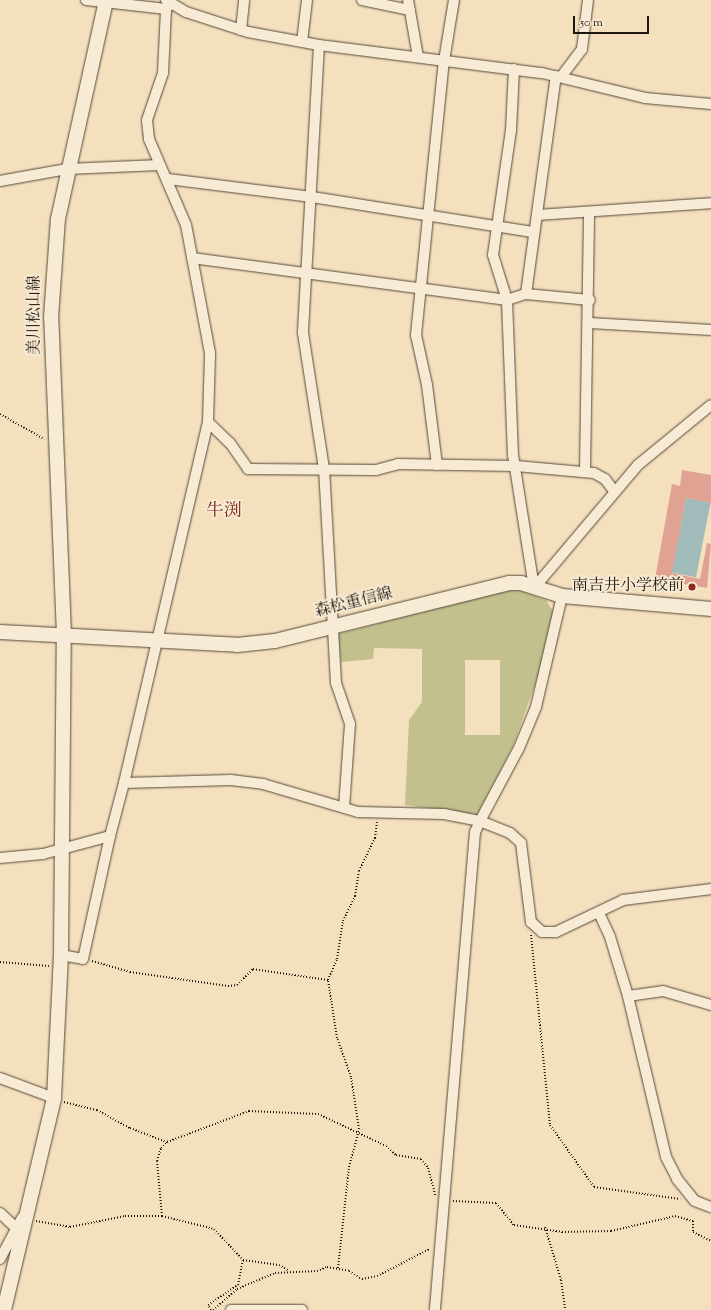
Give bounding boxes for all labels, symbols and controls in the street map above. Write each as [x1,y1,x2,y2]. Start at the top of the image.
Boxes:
scale bar [575,8,651,34]
text: 50 m [580,14,603,32]
street label: 美川松山線 [26,275,46,355]
district label: 牛渕 [206,501,242,523]
place label: 南吉井小学校前 [572,577,684,597]
marker: 南吉井小学校前 [687,582,697,592]
street label: 森松重信線 [313,585,395,623]

